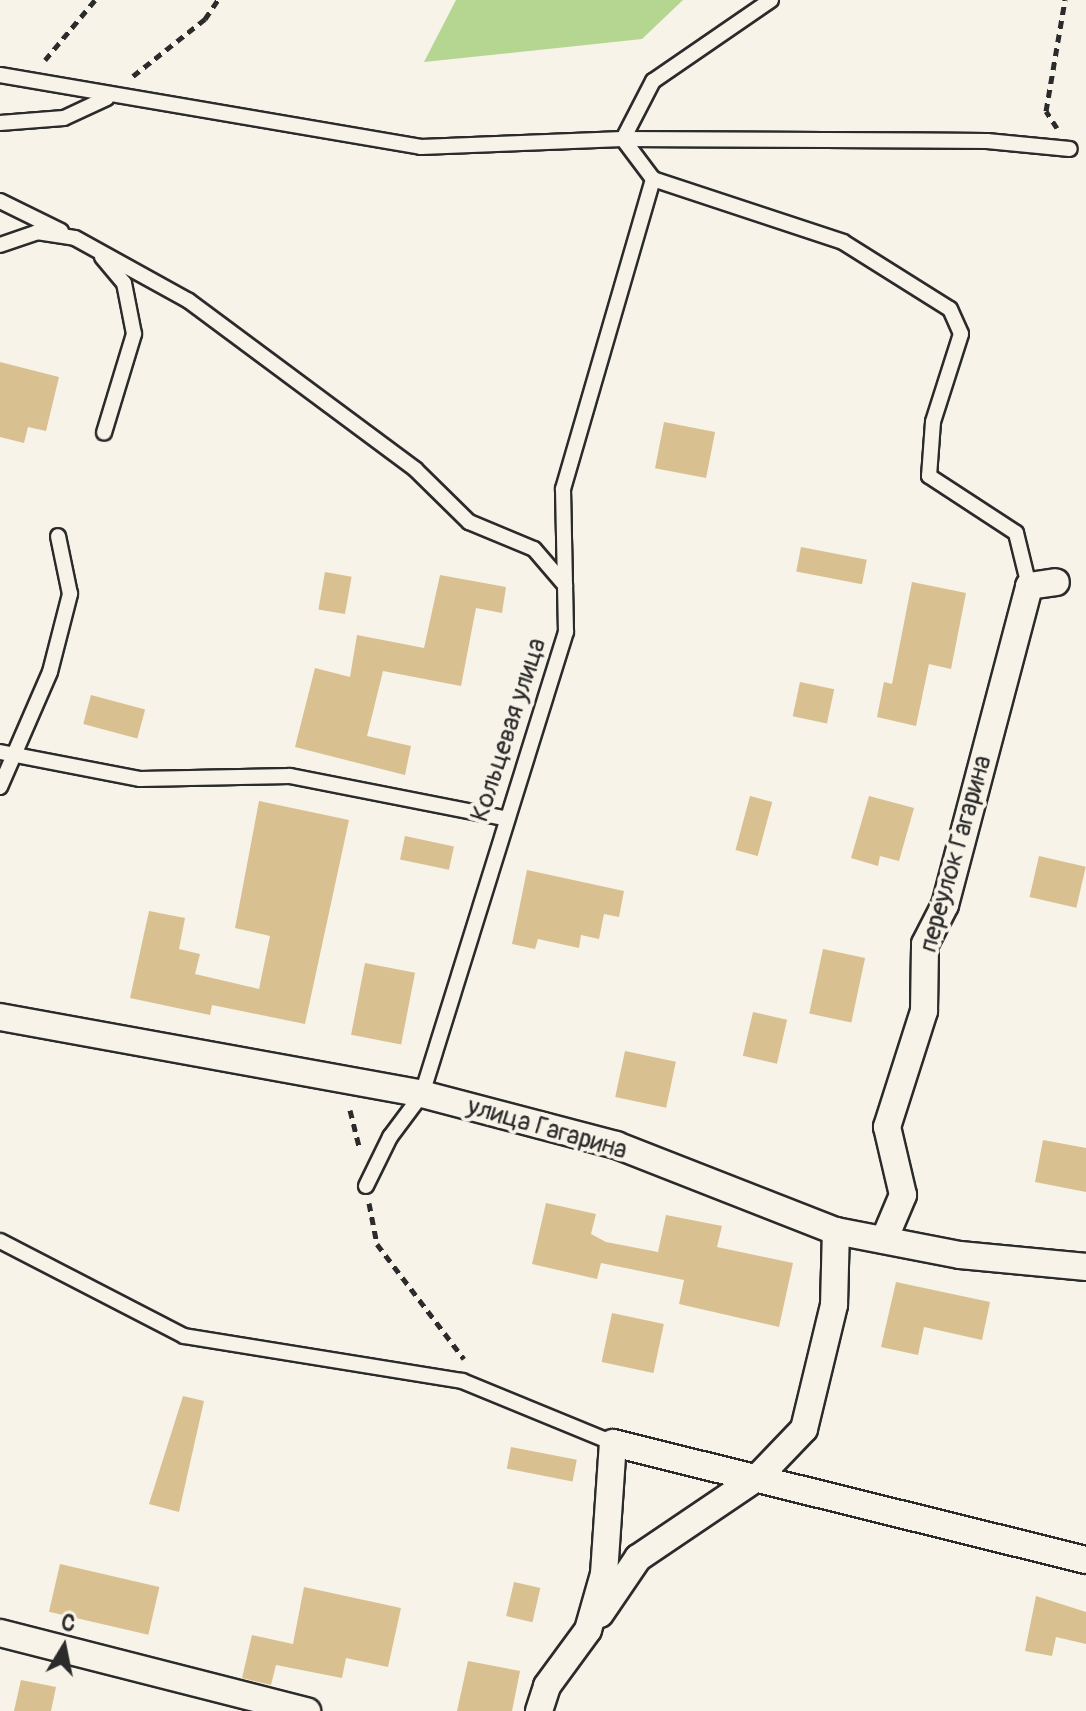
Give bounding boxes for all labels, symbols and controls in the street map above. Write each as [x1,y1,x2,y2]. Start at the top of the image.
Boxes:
street label: Кольцевая улица [465,634,553,826]
street label: переулок Гагарина [913,752,999,956]
street label: улица Гагарина [463,1091,631,1167]
north arrow [24,1607,104,1687]
text: С [59,1608,77,1638]

